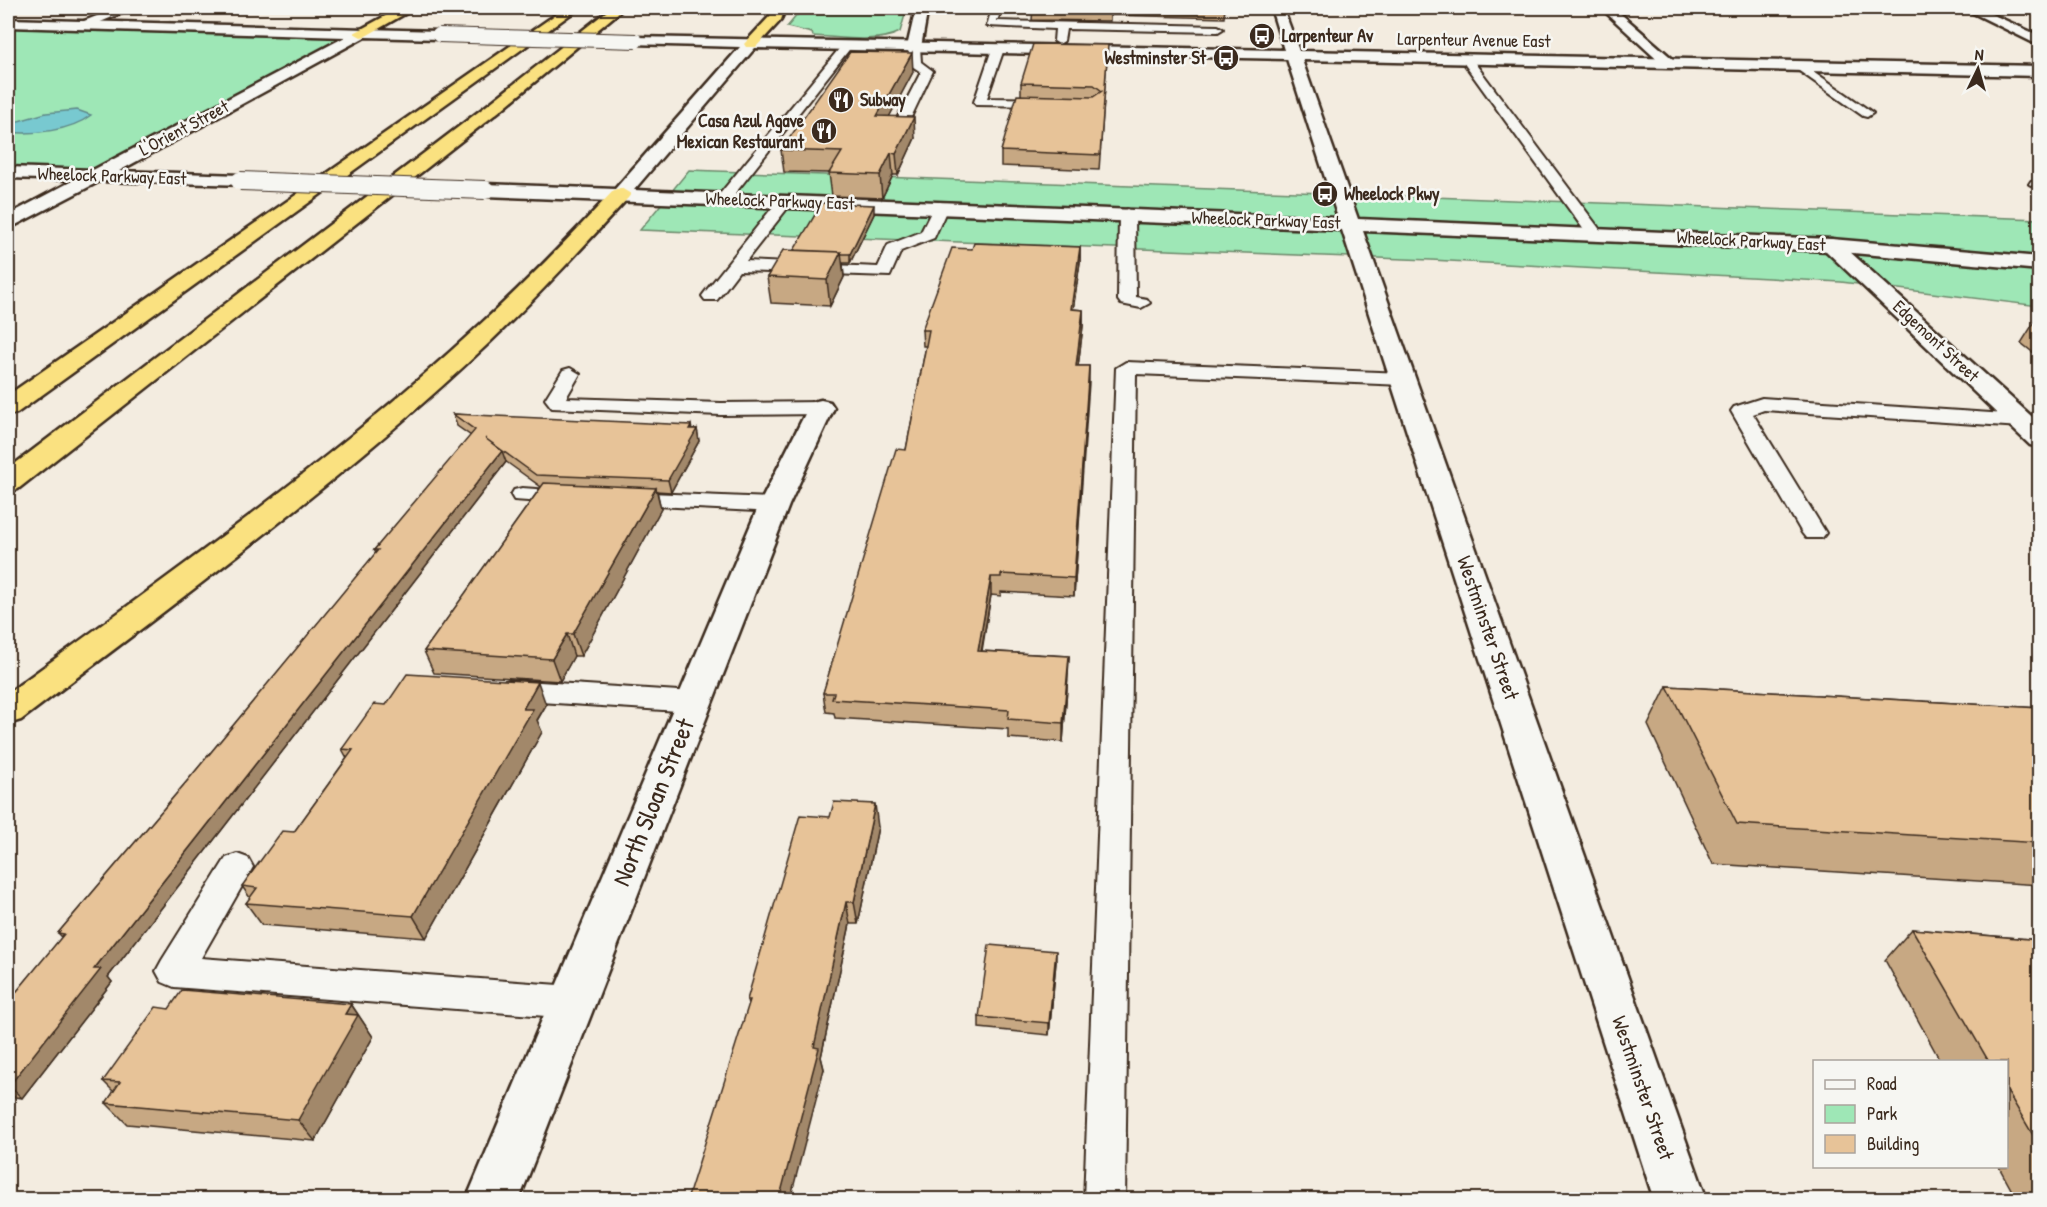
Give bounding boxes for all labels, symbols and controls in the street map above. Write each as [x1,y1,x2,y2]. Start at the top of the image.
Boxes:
bus stop icon: Larpenteur Av [1247,21,1277,51]
place label: Larpenteur Av [1282,23,1374,49]
street label: Larpenteur Avenue East [1397,26,1552,53]
north arrow [1948,39,2008,99]
bus stop icon: Westminster St [1211,43,1241,73]
text: N [1974,43,1985,65]
place label: Westminster St [1104,45,1207,70]
restaurant icon: Subway [826,85,856,115]
place label: Subway [860,87,906,113]
street label: L'Orient Street [135,93,234,162]
place label: Casa Azul Agave Mexican Restaurant [677,108,805,154]
restaurant icon: Casa Azul Agave Mexican Restaurant [809,116,839,146]
street label: Wheelock Parkway East [37,160,188,191]
bus stop icon: Wheelock Pkwy [1310,179,1340,209]
place label: Wheelock Pkwy [1344,181,1440,207]
street label: Wheelock Parkway East [705,185,856,216]
street label: Wheelock Parkway East [1191,204,1342,235]
street label: Wheelock Parkway East [1676,224,1827,257]
street label: Edgemont Street [1888,294,1986,388]
street label: Westminster Street [1450,552,1527,704]
street label: North Sloan Street [603,712,702,891]
street label: Westminster Street [1605,1012,1682,1164]
legend [1813,1060,2008,1168]
text: Road [1867,1071,1897,1096]
text: Park [1867,1101,1898,1126]
text: Building [1867,1131,1919,1156]

